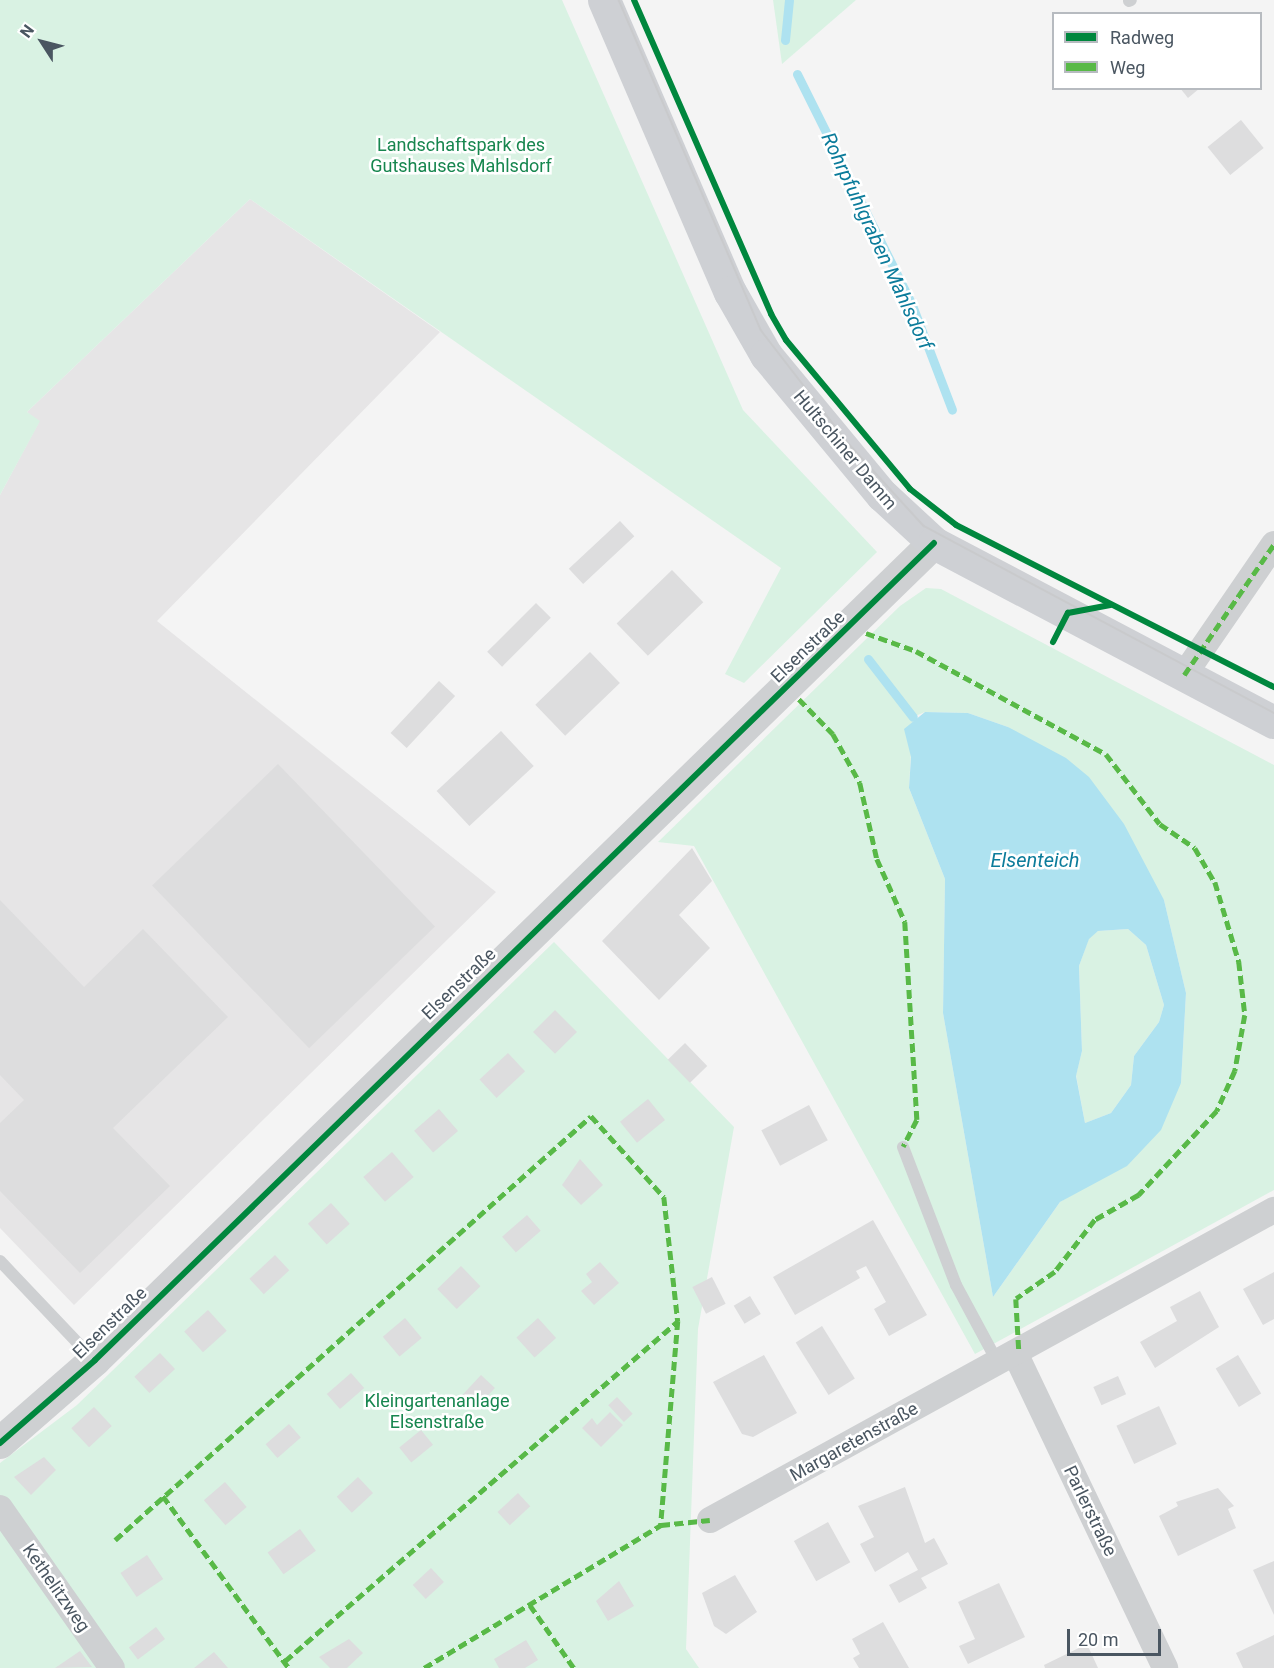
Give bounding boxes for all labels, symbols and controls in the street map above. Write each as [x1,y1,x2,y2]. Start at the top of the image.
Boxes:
north arrow [12,12,72,72]
legend [1052,12,1262,90]
text: N [16,21,38,41]
text: Radweg [1110,27,1174,48]
text: Weg [1110,57,1145,78]
water label: Rohrpfuhlgraben Mahlsdorf [816,129,938,353]
park label: Landschaftspark des Gutshauses Mahlsdorf [370,135,552,178]
street label: Hultschiner Damm [789,386,901,514]
street label: Elsenstraße [767,606,849,688]
water label: Elsenteich [991,848,1079,872]
street label: Elsenstraße [418,943,500,1025]
street label: Elsenstraße [69,1282,151,1364]
park label: Kleingartenanlage Elsenstraße [365,1391,509,1434]
street label: Margaretenstraße [786,1398,922,1486]
street label: Parlerstraße [1059,1462,1121,1560]
street label: Kethelitzweg [18,1540,94,1636]
scale bar [1070,1617,1164,1655]
text: 20 m [1078,1629,1118,1650]

